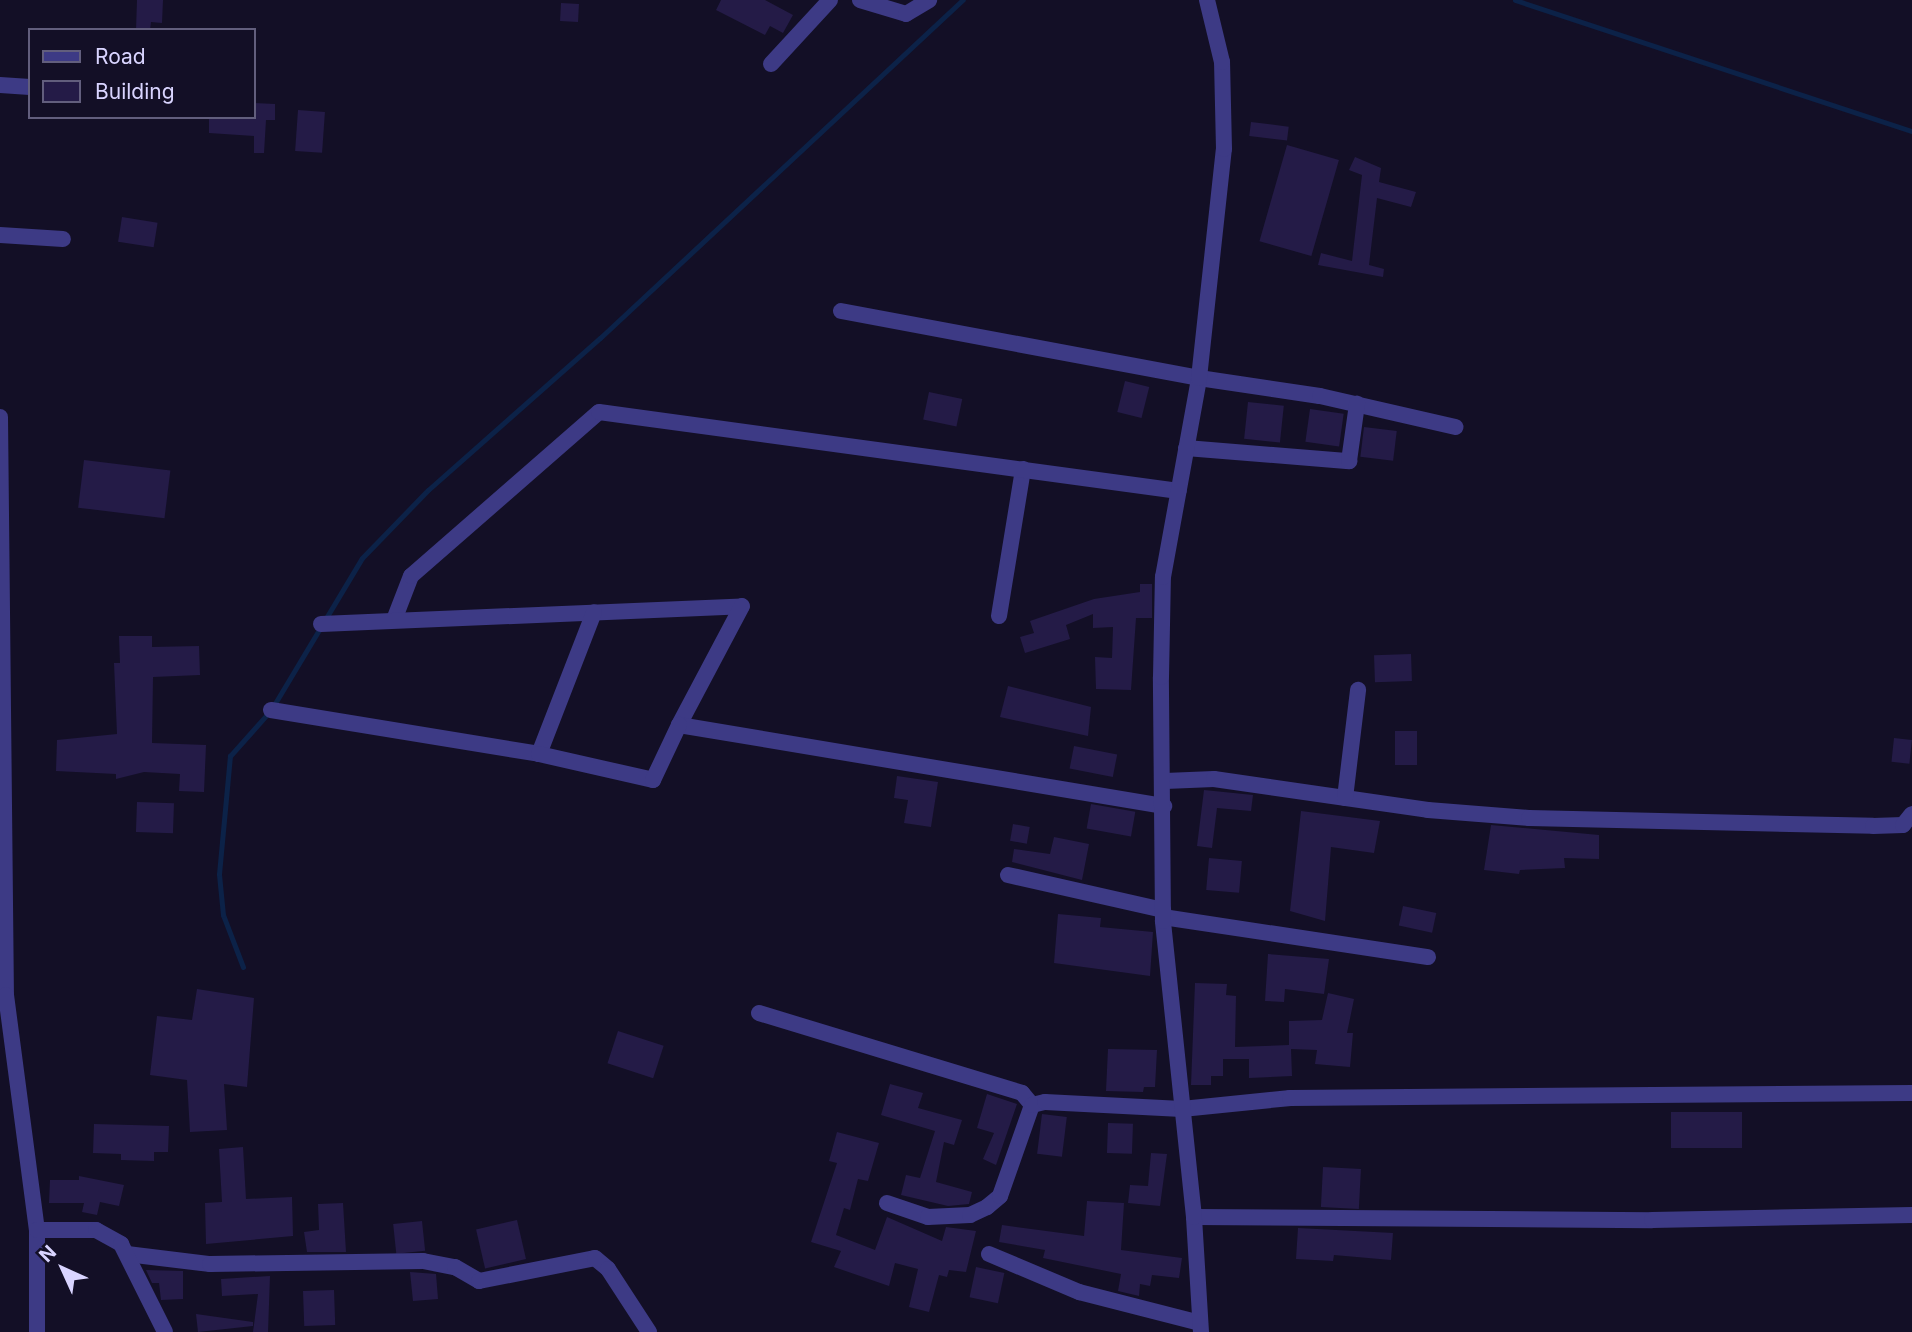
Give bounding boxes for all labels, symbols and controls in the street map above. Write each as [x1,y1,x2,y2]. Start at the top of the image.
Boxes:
legend [28,28,256,119]
text: Road [95,44,146,69]
text: Building [95,79,175,104]
north arrow [28,1234,98,1304]
text: N [35,1241,61,1267]

